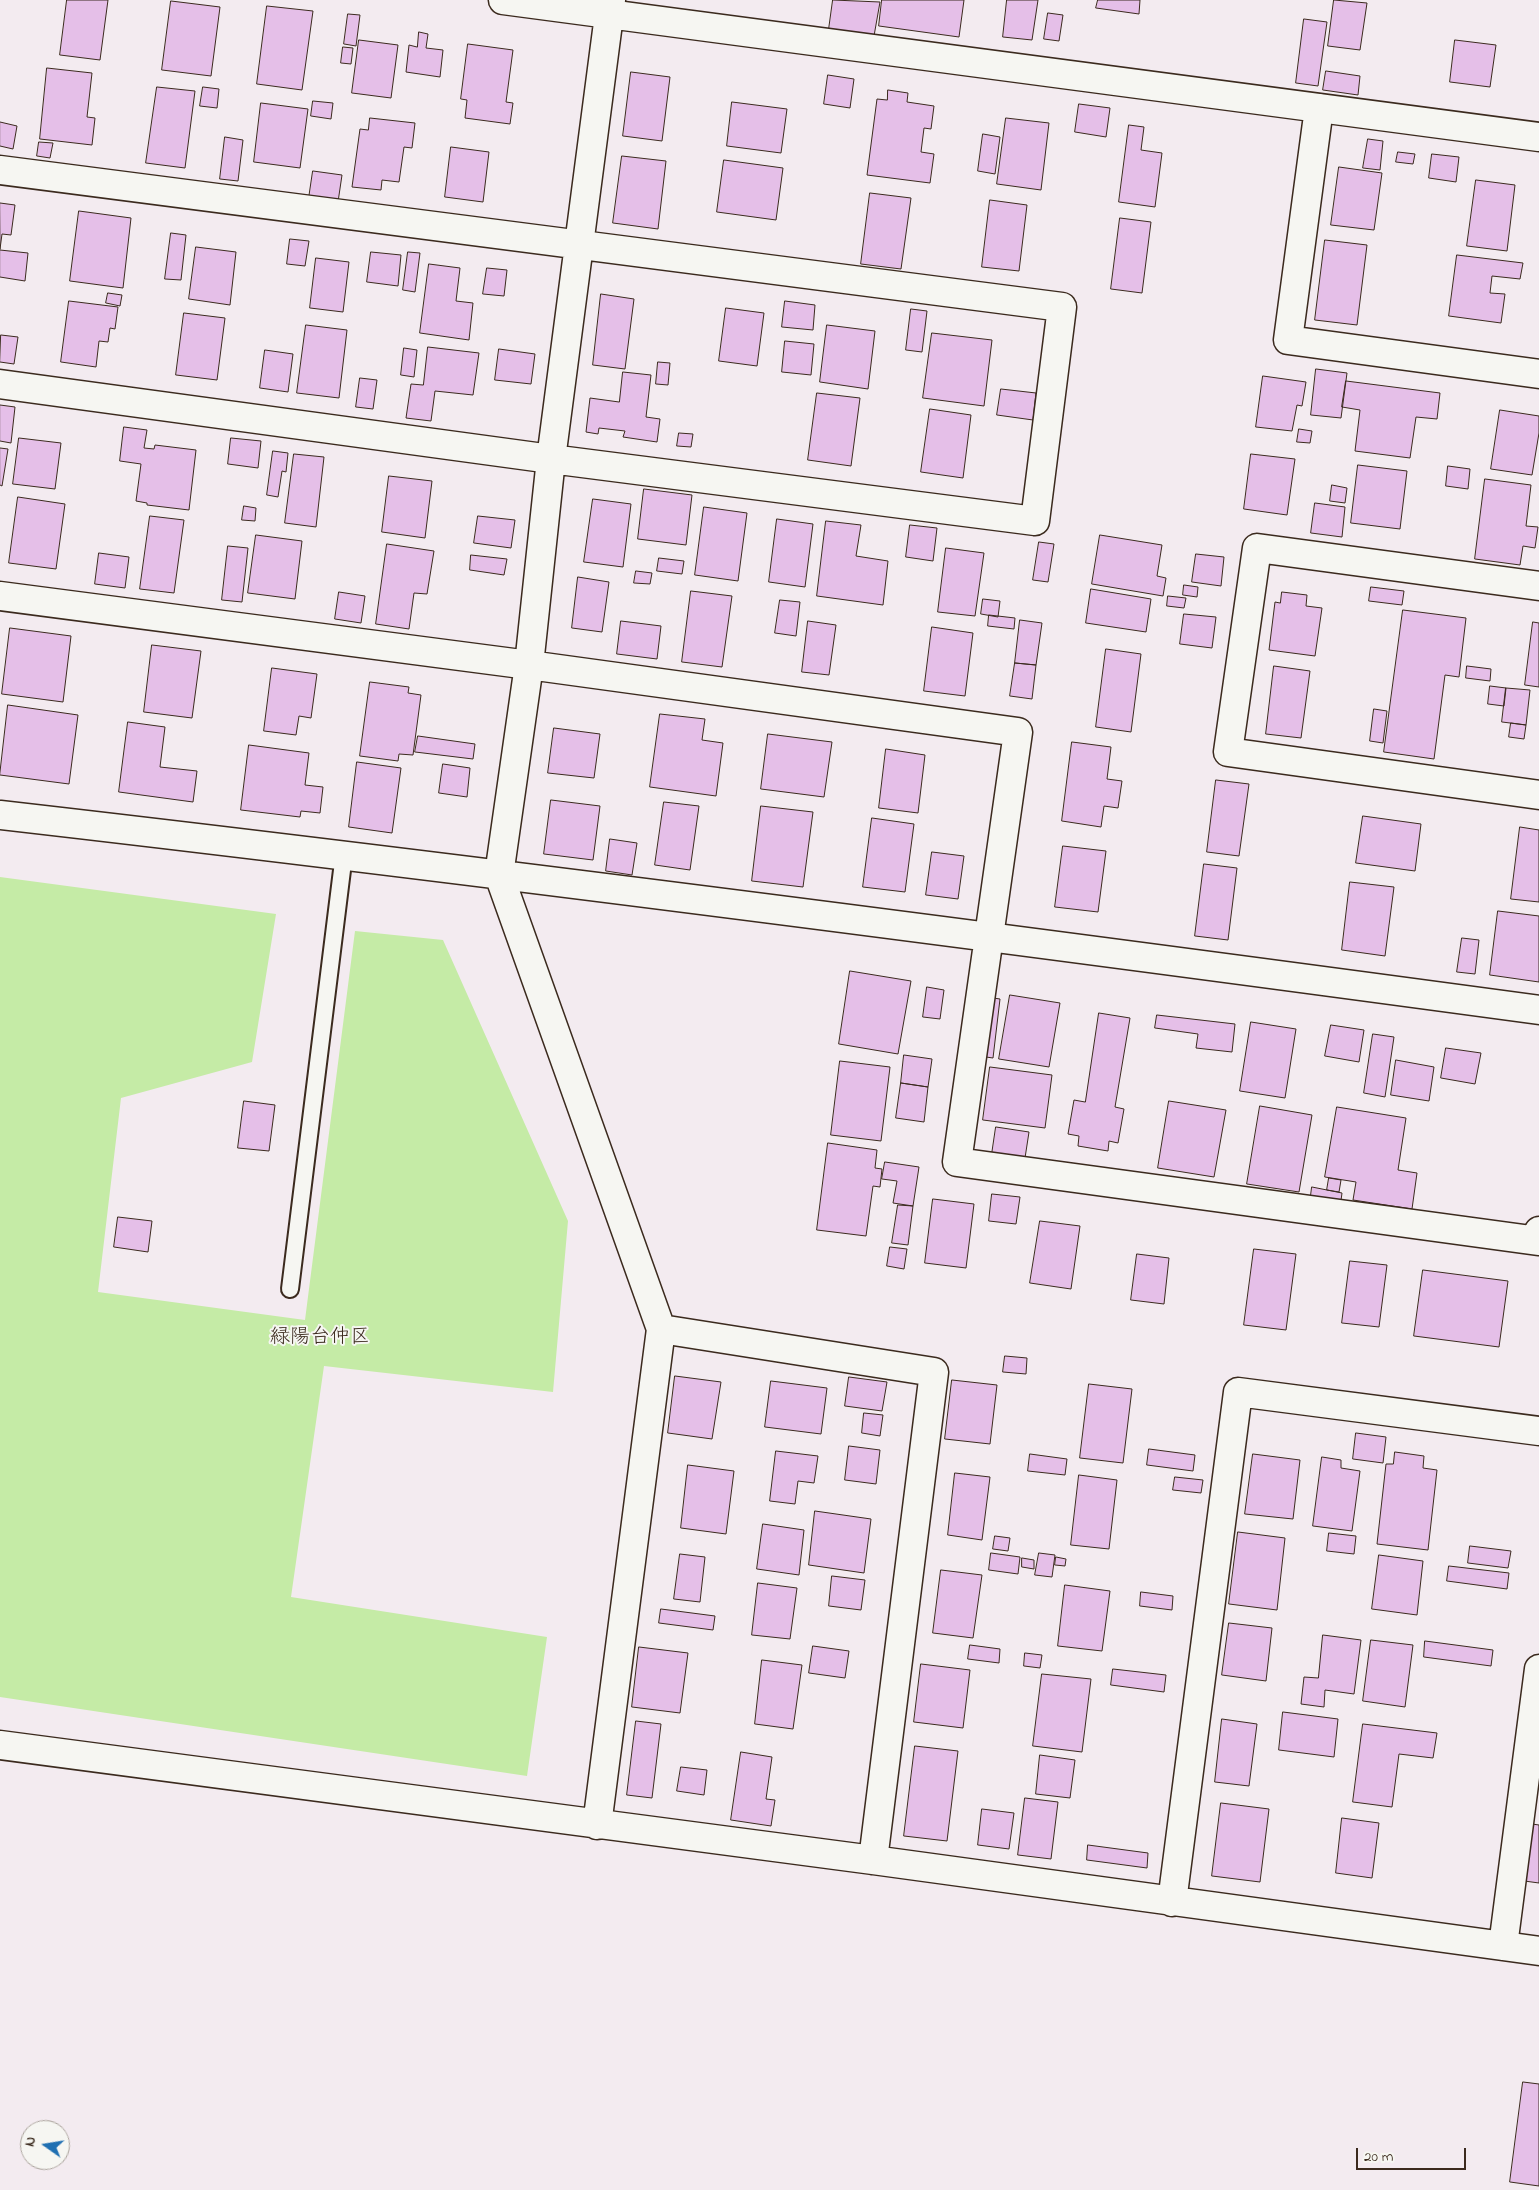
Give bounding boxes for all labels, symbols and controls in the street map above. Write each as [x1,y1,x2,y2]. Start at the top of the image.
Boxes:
district label: 緑陽台仲区 [270,1327,370,1351]
north arrow [20,2120,70,2170]
text: N [20,2135,42,2149]
scale bar [1359,2138,1469,2170]
text: 20 m [1364,2146,1393,2168]

